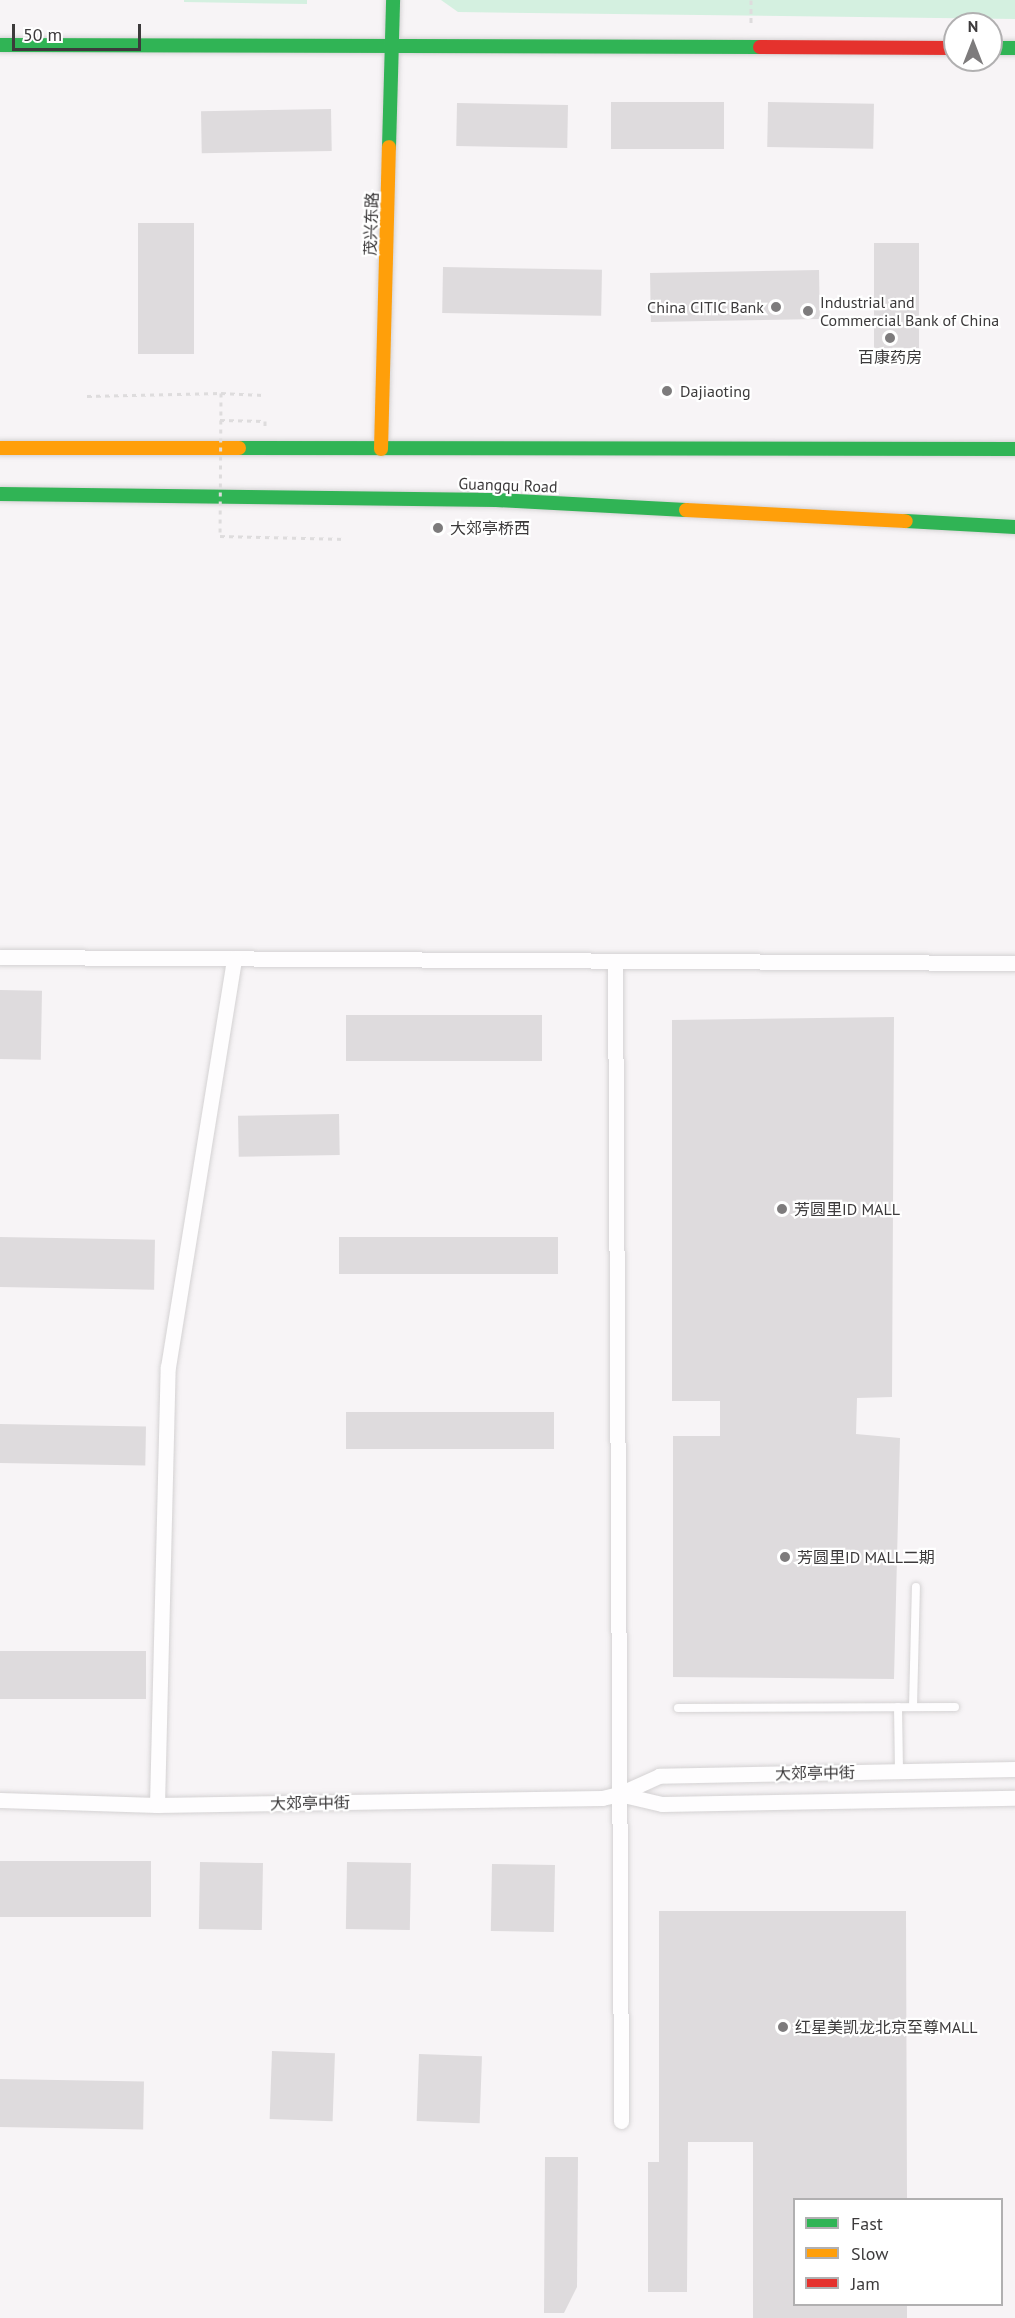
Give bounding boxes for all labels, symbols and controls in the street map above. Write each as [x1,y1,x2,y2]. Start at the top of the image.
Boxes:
scale bar [15,12,144,50]
north arrow [943,12,1003,72]
text: N [968,16,978,36]
text: 50 m [23,23,62,46]
street label: 茂兴东路 [360,192,382,256]
place label: Industrial and Commercial Bank of China [820,292,1000,330]
place label: China CITIC Bank [646,297,764,317]
marker: China CITIC Bank [769,300,783,314]
marker: Industrial and Commercial Bank of China [801,304,815,318]
marker: 百康药房 [883,331,897,345]
place label: 百康药房 [858,347,922,367]
place label: Dajiaoting [680,381,751,401]
marker: Dajiaoting [658,382,676,400]
street label: Guangqu Road [458,474,558,496]
place label: 大郊亭桥西 [450,518,530,538]
marker: 大郊亭桥西 [431,521,445,535]
place label: 芳圆里ID MALL [794,1199,900,1219]
marker: 芳圆里ID MALL [775,1202,789,1216]
place label: 芳圆里ID MALL二期 [797,1547,935,1567]
marker: 芳圆里ID MALL二期 [778,1550,792,1564]
street label: 大郊亭中街 [775,1763,855,1783]
street label: 大郊亭中街 [270,1793,350,1813]
place label: 红星美凯龙北京至尊MALL [795,2017,978,2037]
marker: 红星美凯龙北京至尊MALL [776,2020,790,2034]
legend [793,2198,1003,2306]
text: Fast [851,2212,883,2235]
text: Slow [851,2242,889,2265]
text: Jam [851,2272,880,2295]

